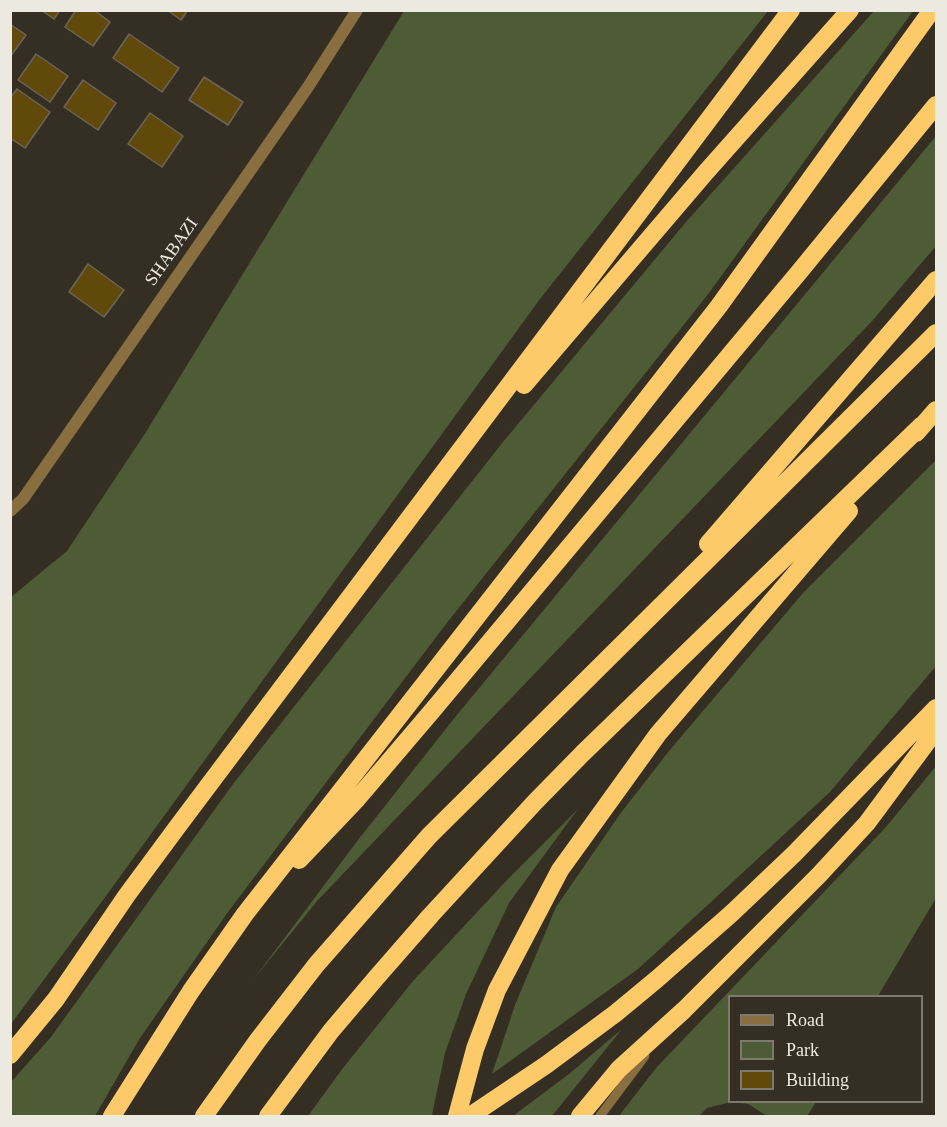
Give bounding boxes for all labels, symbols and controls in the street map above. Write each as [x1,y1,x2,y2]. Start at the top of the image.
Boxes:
street label: SHABAZI [141,214,203,290]
legend [728,995,923,1103]
text: Road [786,1010,824,1030]
text: Park [786,1040,819,1060]
text: Building [786,1070,849,1090]

